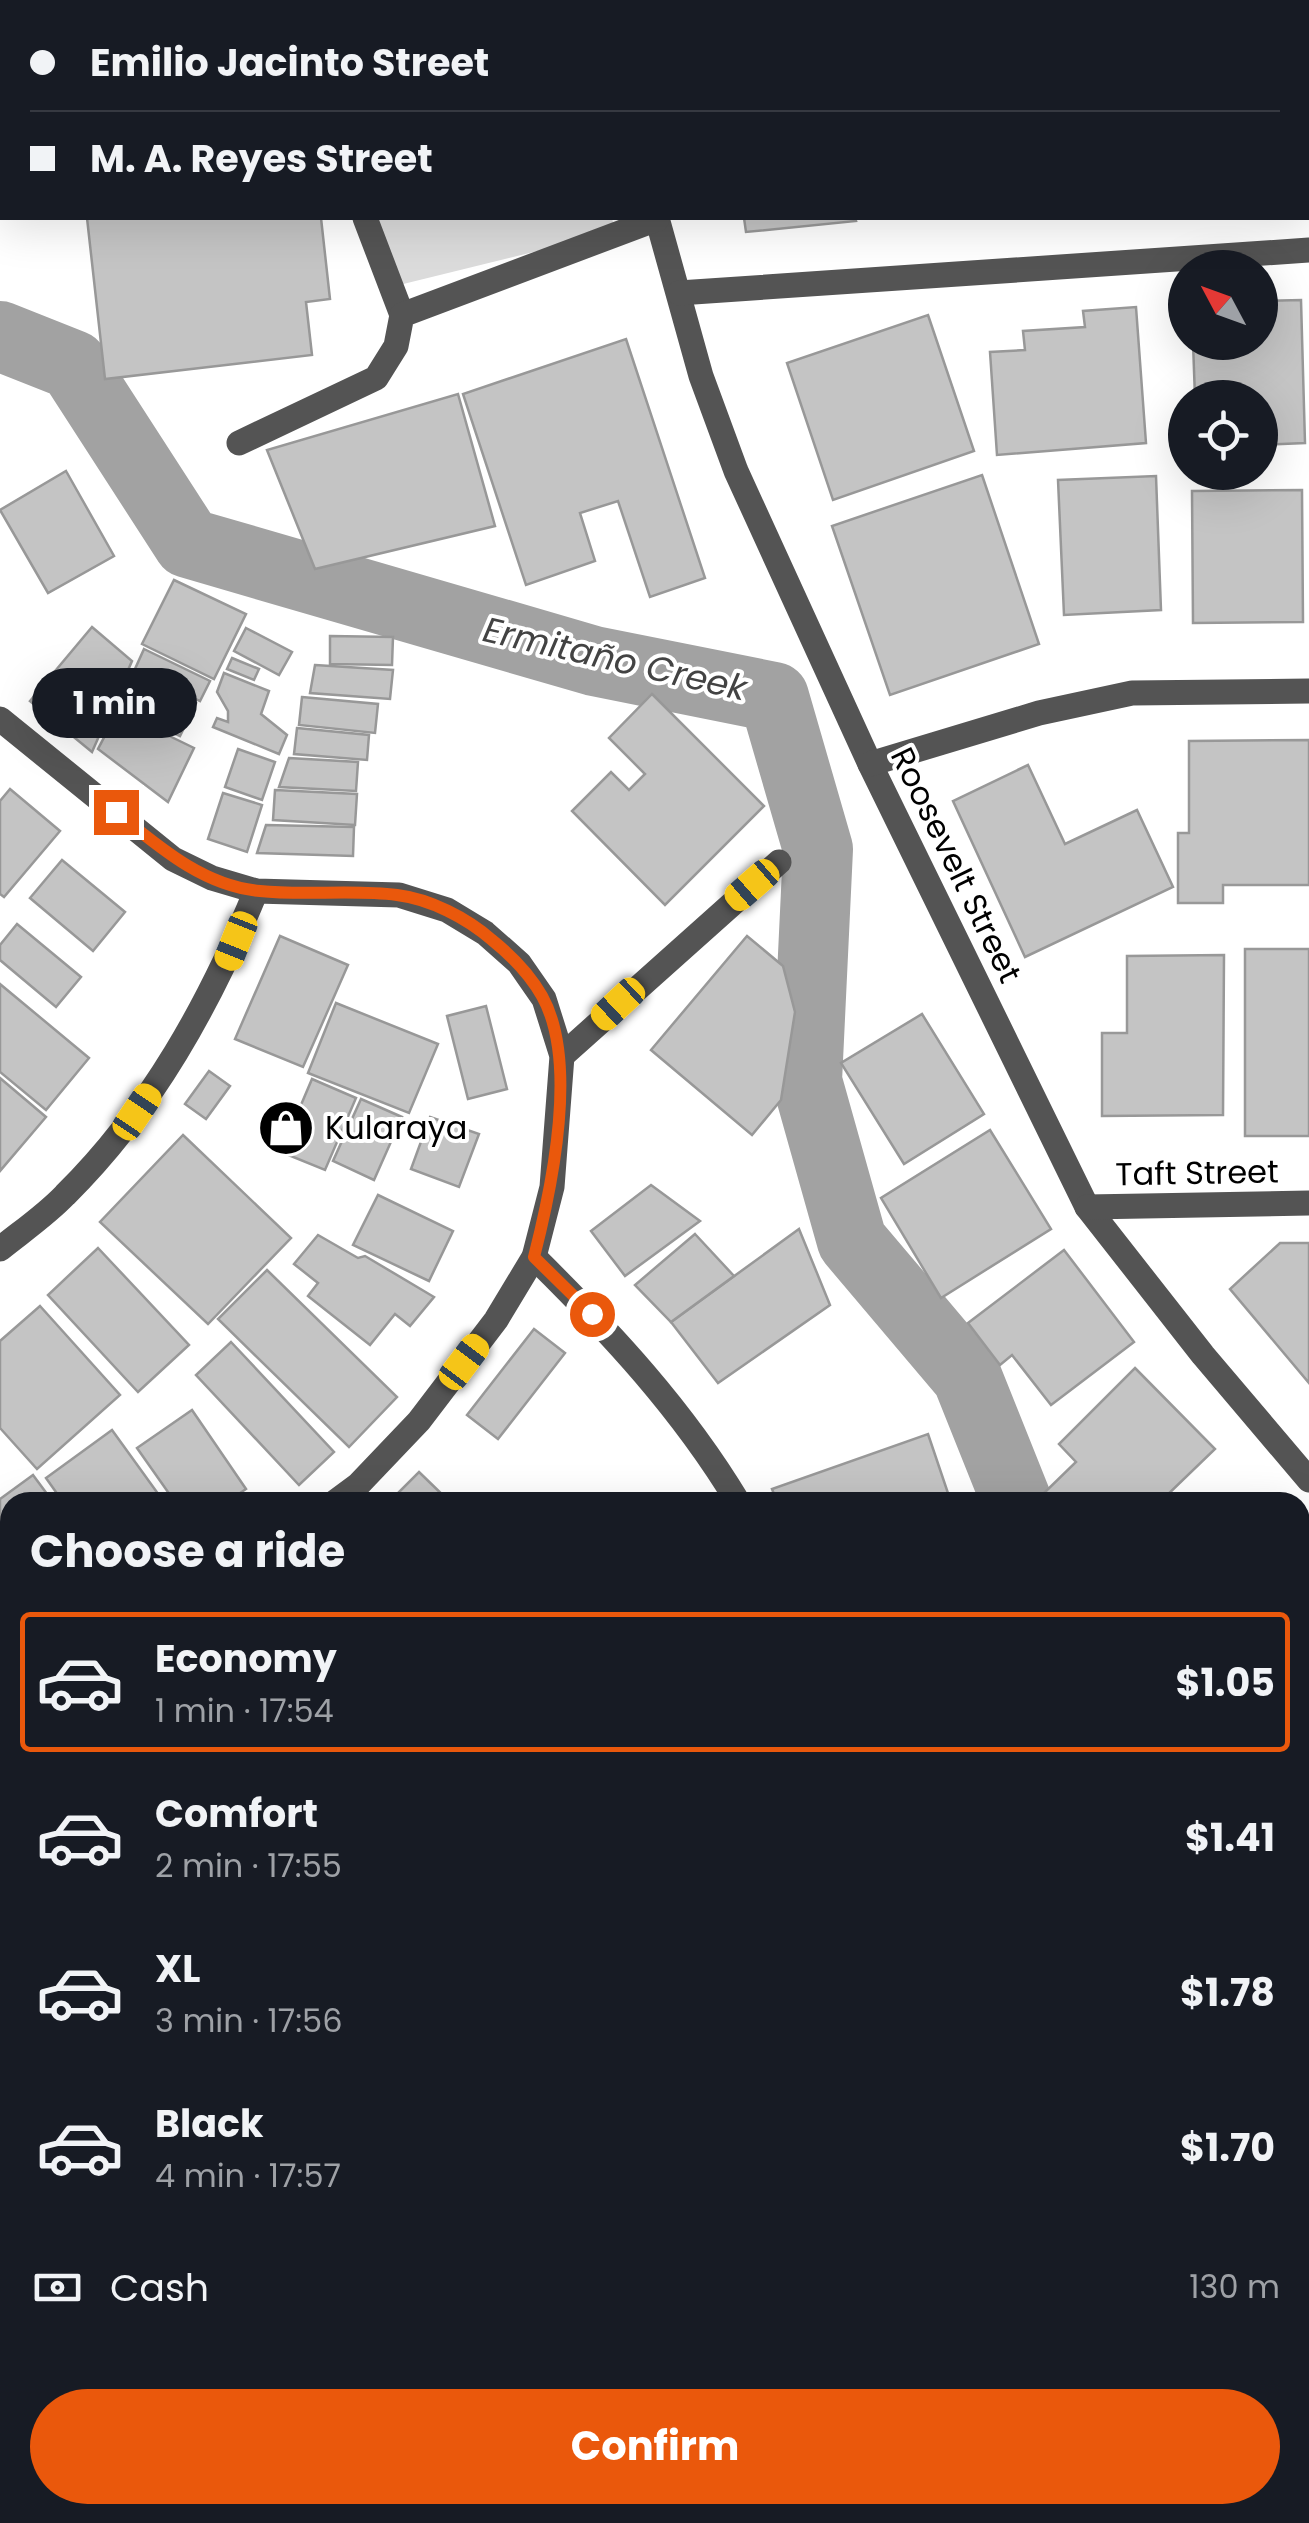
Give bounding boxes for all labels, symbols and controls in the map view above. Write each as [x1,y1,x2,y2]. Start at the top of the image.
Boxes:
text: Emilio Jacinto Street [90,36,489,89]
text: M. A. Reyes Street [90,132,433,185]
north arrow [1168,250,1278,360]
map controls [1168,250,1278,490]
button: locate [1168,380,1278,490]
water label: Ermitaño Creek [479,604,753,713]
callout: 1 min [34,667,198,737]
text: 1 min [73,680,156,725]
street label: Roosevelt Street [880,740,1033,990]
route end [94,790,139,835]
car [720,854,784,916]
car [211,908,261,974]
car [586,973,650,1035]
car [108,1079,166,1145]
shop icon: Kularaya [256,1098,316,1158]
place label: Kularaya [325,1105,467,1150]
street label: Taft Street [1115,1149,1279,1196]
route start [570,1292,615,1337]
car [434,1329,494,1395]
text: Choose a ride [30,1520,345,1583]
text: Economy [155,1632,337,1685]
icon: car [35,1637,125,1727]
text: $1.05 [1176,1656,1275,1709]
text: 1 min · 17:54 [155,1688,334,1733]
text: Comfort [155,1787,318,1840]
icon: car [35,1792,125,1882]
text: $1.41 [1185,1811,1275,1864]
text: 2 min · 17:55 [155,1843,342,1888]
text: XL [155,1942,200,1995]
icon: car [35,1947,125,2037]
text: $1.78 [1180,1966,1275,2019]
text: 3 min · 17:56 [155,1998,343,2043]
text: Black [155,2097,264,2150]
icon: car [35,2102,125,2192]
text: $1.70 [1180,2121,1275,2174]
text: 4 min · 17:57 [155,2153,341,2198]
icon: cash [30,2260,85,2315]
text: Cash [110,2261,209,2314]
text: 130 m [1189,2264,1280,2309]
button: Confirm [30,2389,1280,2504]

